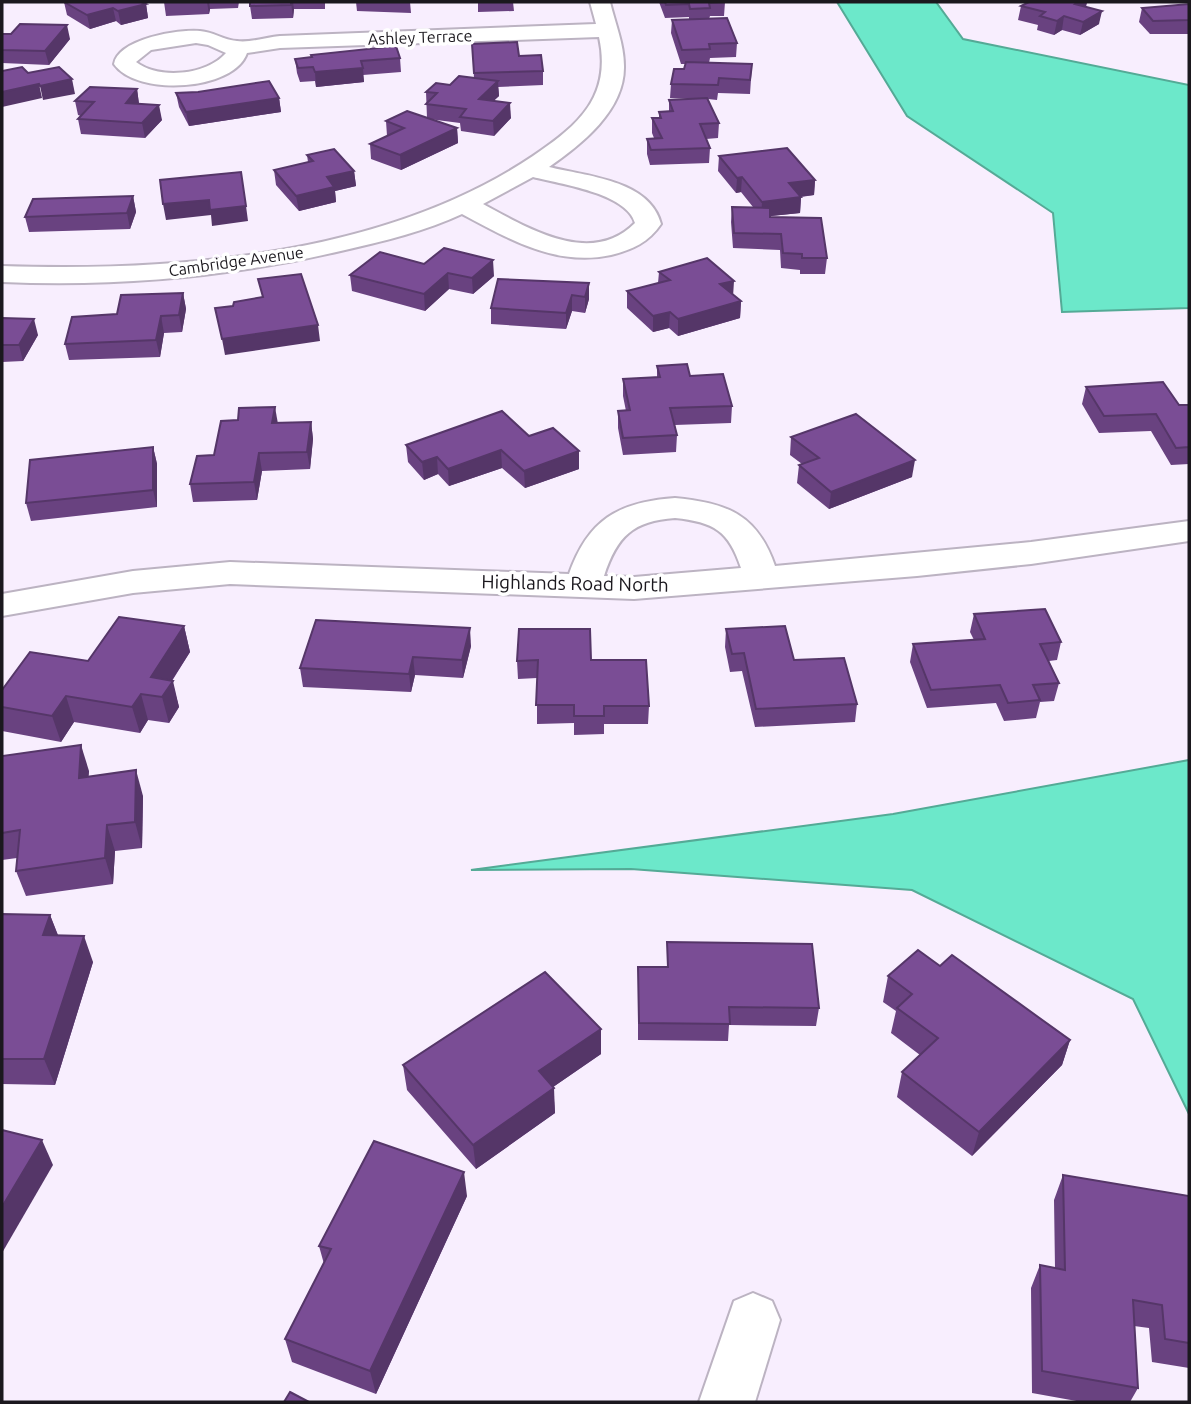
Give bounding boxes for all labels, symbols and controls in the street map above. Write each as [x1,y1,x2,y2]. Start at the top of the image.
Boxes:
street label: Ashley Terrace [367,26,473,48]
street label: Cambridge Avenue [167,243,305,279]
street label: Highlands Road North [481,570,669,596]

